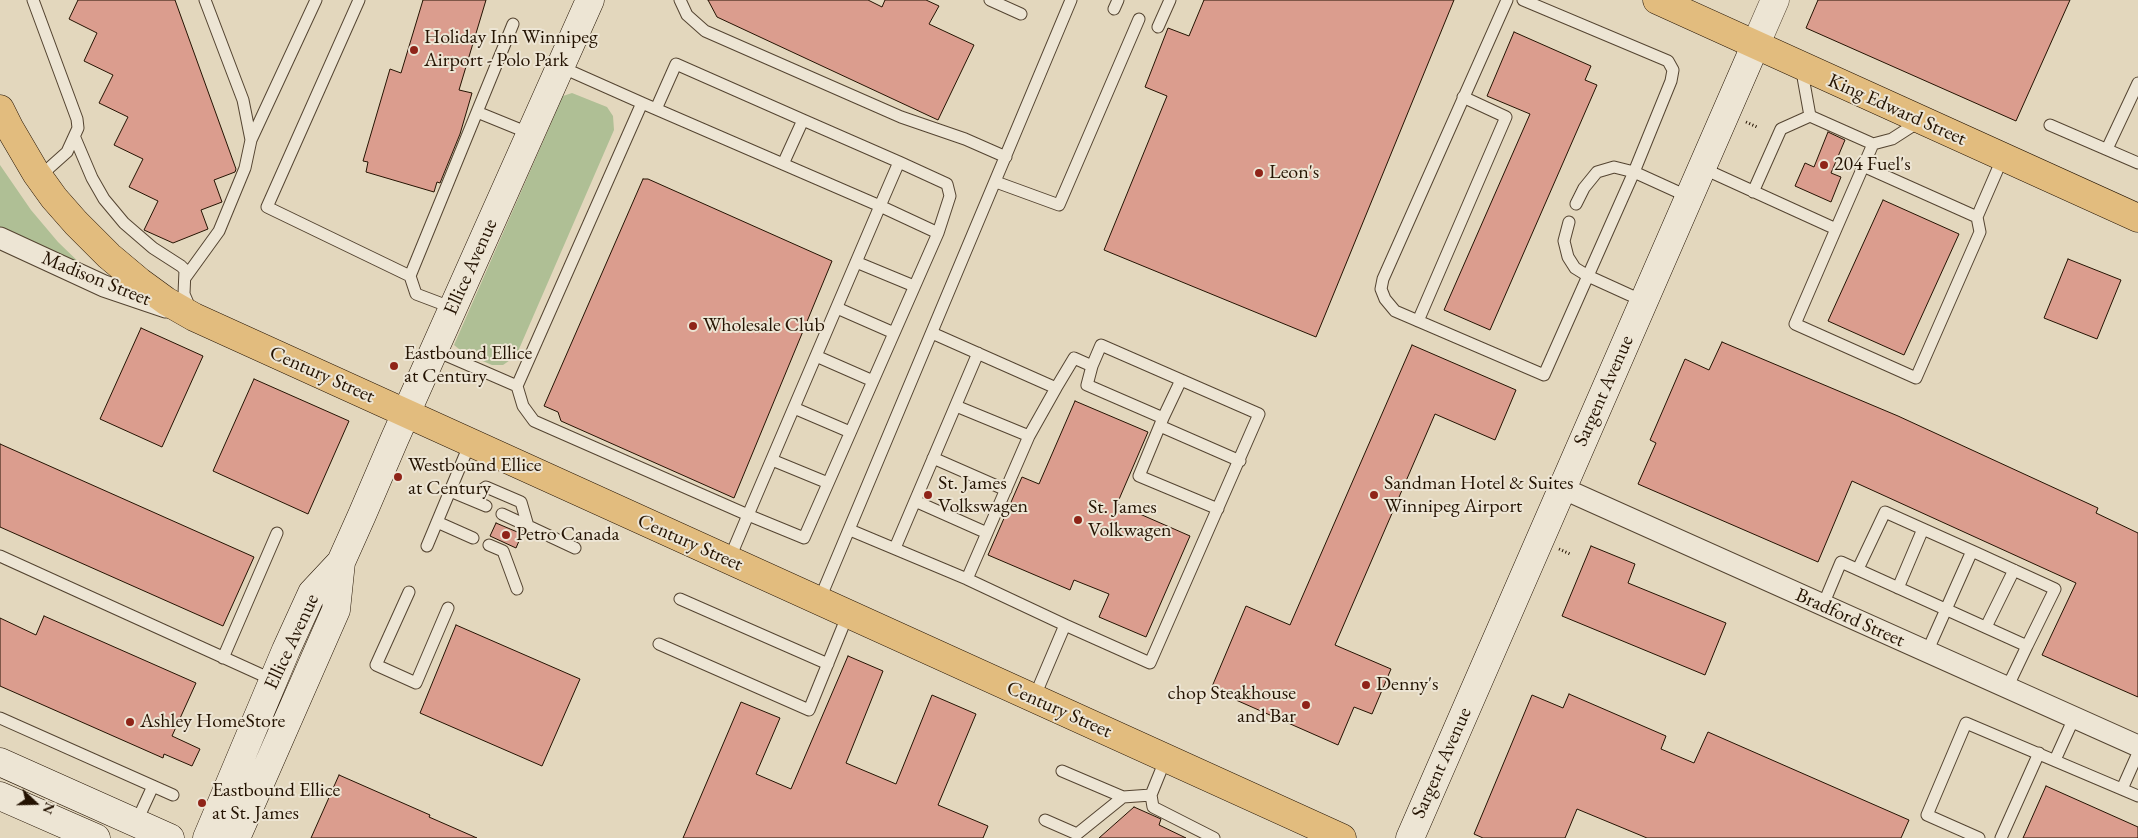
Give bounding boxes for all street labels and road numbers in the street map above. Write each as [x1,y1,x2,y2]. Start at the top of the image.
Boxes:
street label: King Edward Street [1824,69,1970,151]
street label: Ellice Avenue [439,215,503,319]
street label: Madison Street [38,246,154,312]
street label: Sargent Avenue [1569,332,1639,450]
street label: Century Street [266,341,378,409]
street label: Century Street [634,509,746,577]
street label: Bradford Street [1792,583,1908,653]
street label: Ellice Avenue [259,590,325,694]
street label: Century Street [1003,676,1115,744]
street label: Sargent Avenue [1407,704,1477,822]

